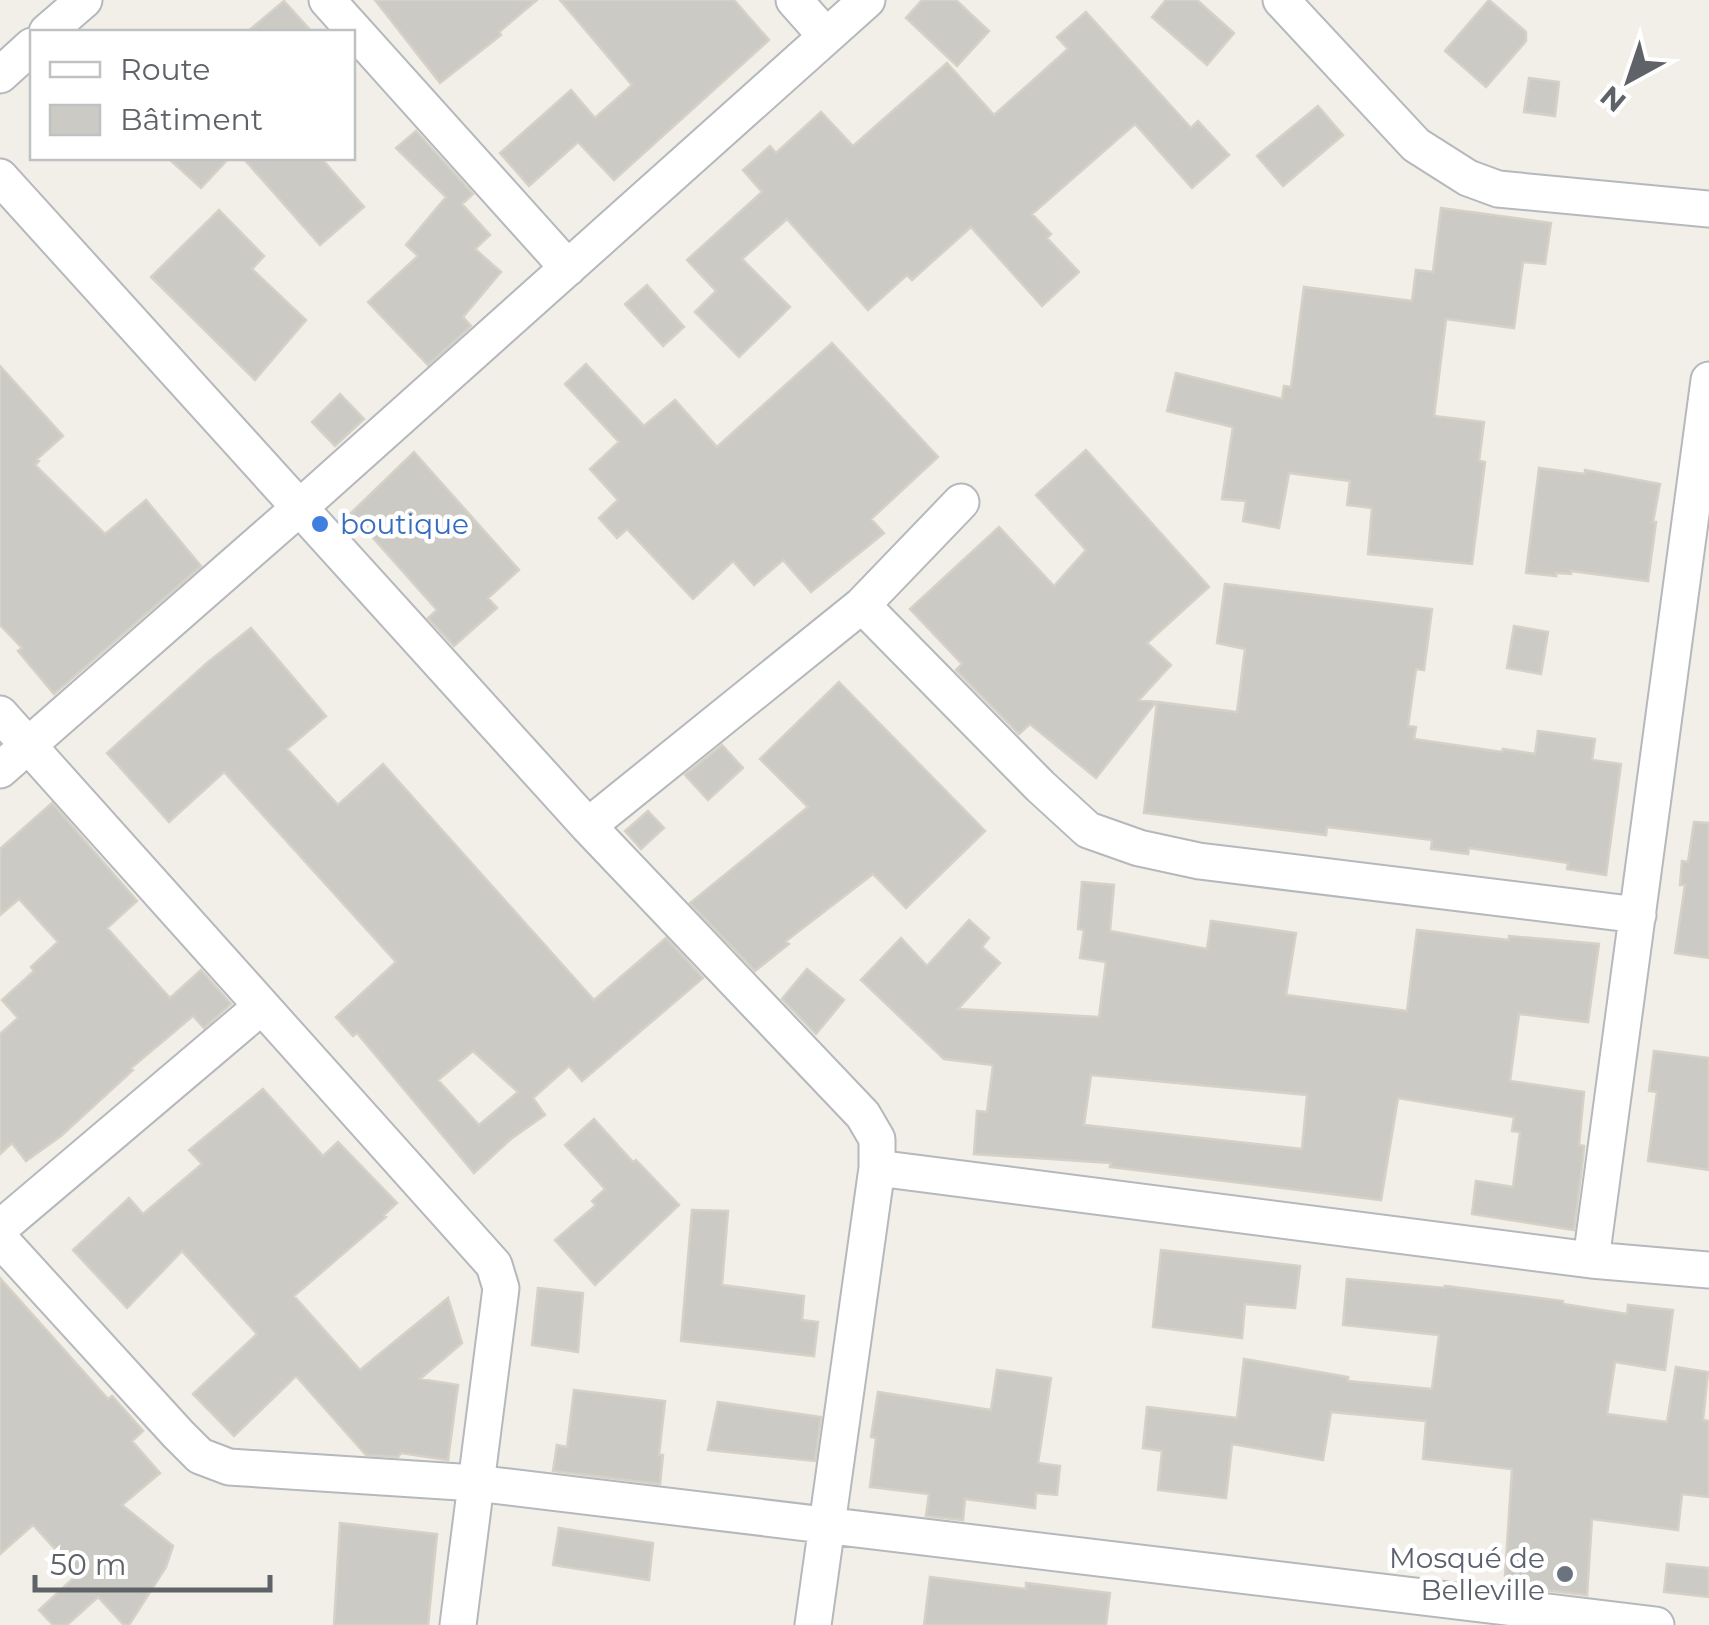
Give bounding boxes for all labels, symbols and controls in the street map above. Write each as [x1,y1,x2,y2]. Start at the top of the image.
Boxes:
legend [30,30,355,160]
north arrow [1579,30,1679,130]
text: Route [120,51,210,88]
text: N [1593,79,1633,119]
text: Bâtiment [120,101,263,138]
place label: boutique [340,507,469,541]
marker: boutique [309,513,331,535]
scale bar [35,1530,270,1592]
place label: Mosqué de Belleville [1389,1541,1545,1607]
text: 50 m [50,1546,127,1583]
marker: Mosqué de Belleville [1554,1563,1576,1585]

